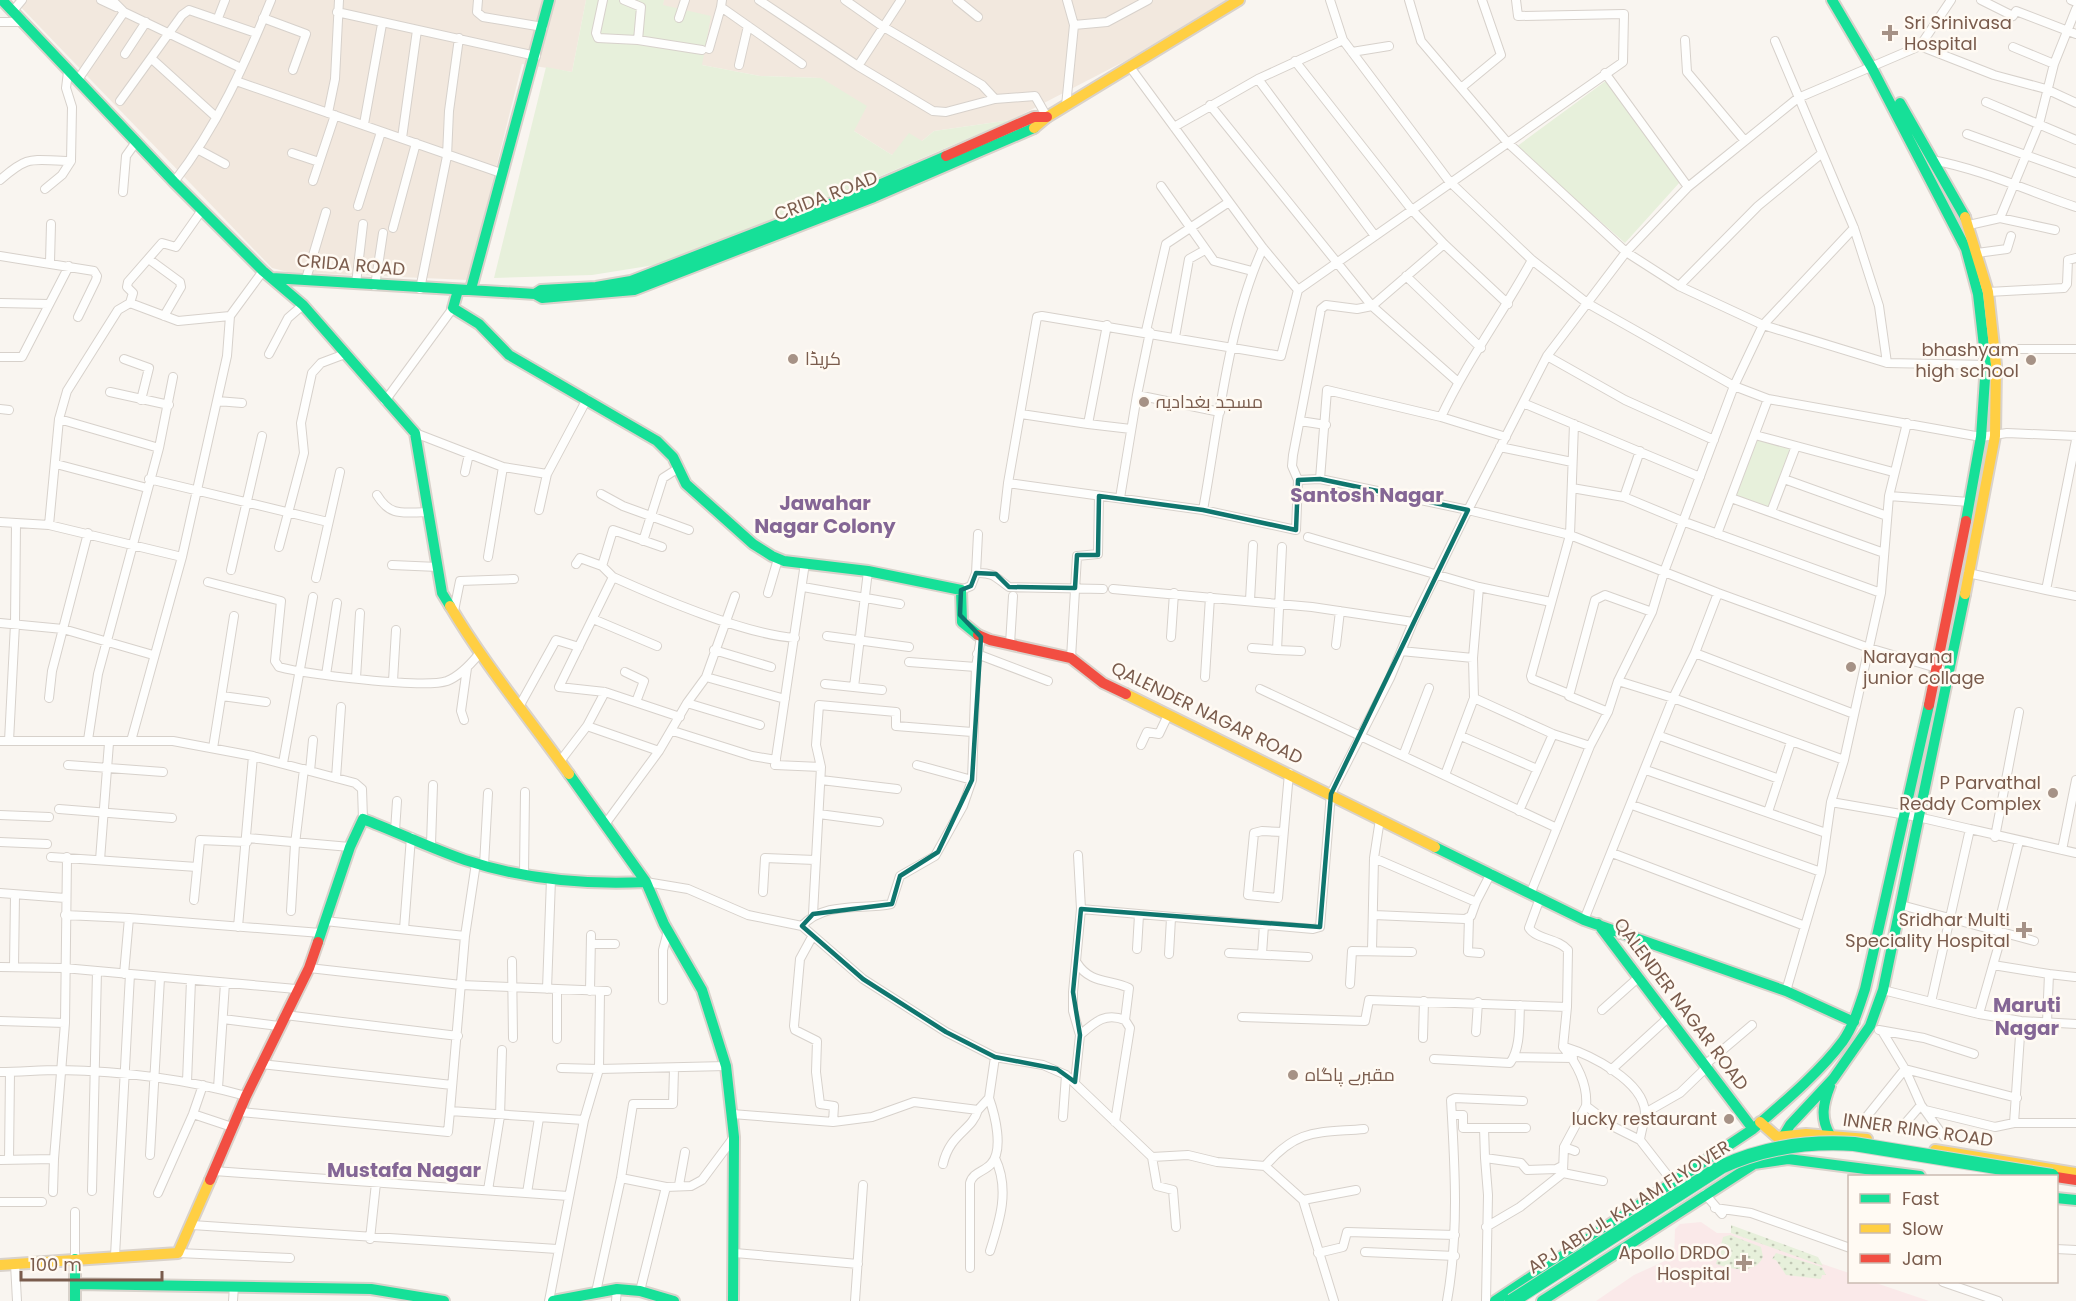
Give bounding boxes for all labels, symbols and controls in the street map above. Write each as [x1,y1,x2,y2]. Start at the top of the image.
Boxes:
place label: Sri Srinivasa Hospital [1904,10,2012,56]
marker: Sri Srinivasa Hospital [1881,24,1899,42]
street label: CRIDA ROAD [771,164,881,227]
street label: CRIDA ROAD [296,247,406,282]
place label: bhashyam high school [1915,337,2019,383]
place label: کریڈا [805,346,841,371]
marker: کریڈا [786,352,800,366]
marker: bhashyam high school [2024,353,2038,367]
place label: مسجد بغدادیہ [1156,389,1263,414]
marker: مسجد بغدادیہ [1137,395,1151,409]
district label: Santosh Nagar [1290,481,1444,509]
district label: Jawahar Nagar Colony [754,489,896,540]
place label: Narayana junior collage [1862,644,1985,690]
street label: QALENDER NAGAR ROAD [1107,655,1307,770]
marker: Narayana junior collage [1844,660,1858,674]
place label: P Parvathal Reddy Complex [1899,770,2041,816]
marker: P Parvathal Reddy Complex [2046,786,2060,800]
place label: Sridhar Multi Speciality Hospital [1845,907,2010,953]
street label: QALENDER NAGAR ROAD [1608,912,1755,1095]
marker: Sridhar Multi Speciality Hospital [2015,921,2033,939]
district label: Maruti Nagar [1993,991,2061,1042]
place label: مقبرے پاگاہ [1305,1062,1395,1087]
marker: مقبرے پاگاہ [1286,1068,1300,1082]
place label: lucky restaurant [1571,1106,1717,1131]
street label: INNER RING ROAD [1841,1107,1995,1152]
marker: lucky restaurant [1722,1112,1736,1126]
street label: APJ ABDUL KALAM FLYOVER [1523,1134,1735,1279]
district label: Mustafa Nagar [327,1156,481,1184]
legend [1848,1175,2058,1283]
text: Fast [1902,1186,1939,1211]
text: Slow [1902,1216,1944,1241]
place label: Apollo DRDO Hospital [1618,1240,1730,1286]
scale bar [21,1244,162,1282]
text: Jam [1902,1246,1942,1271]
text: 100 m [30,1252,82,1277]
marker: Apollo DRDO Hospital [1735,1254,1753,1272]

